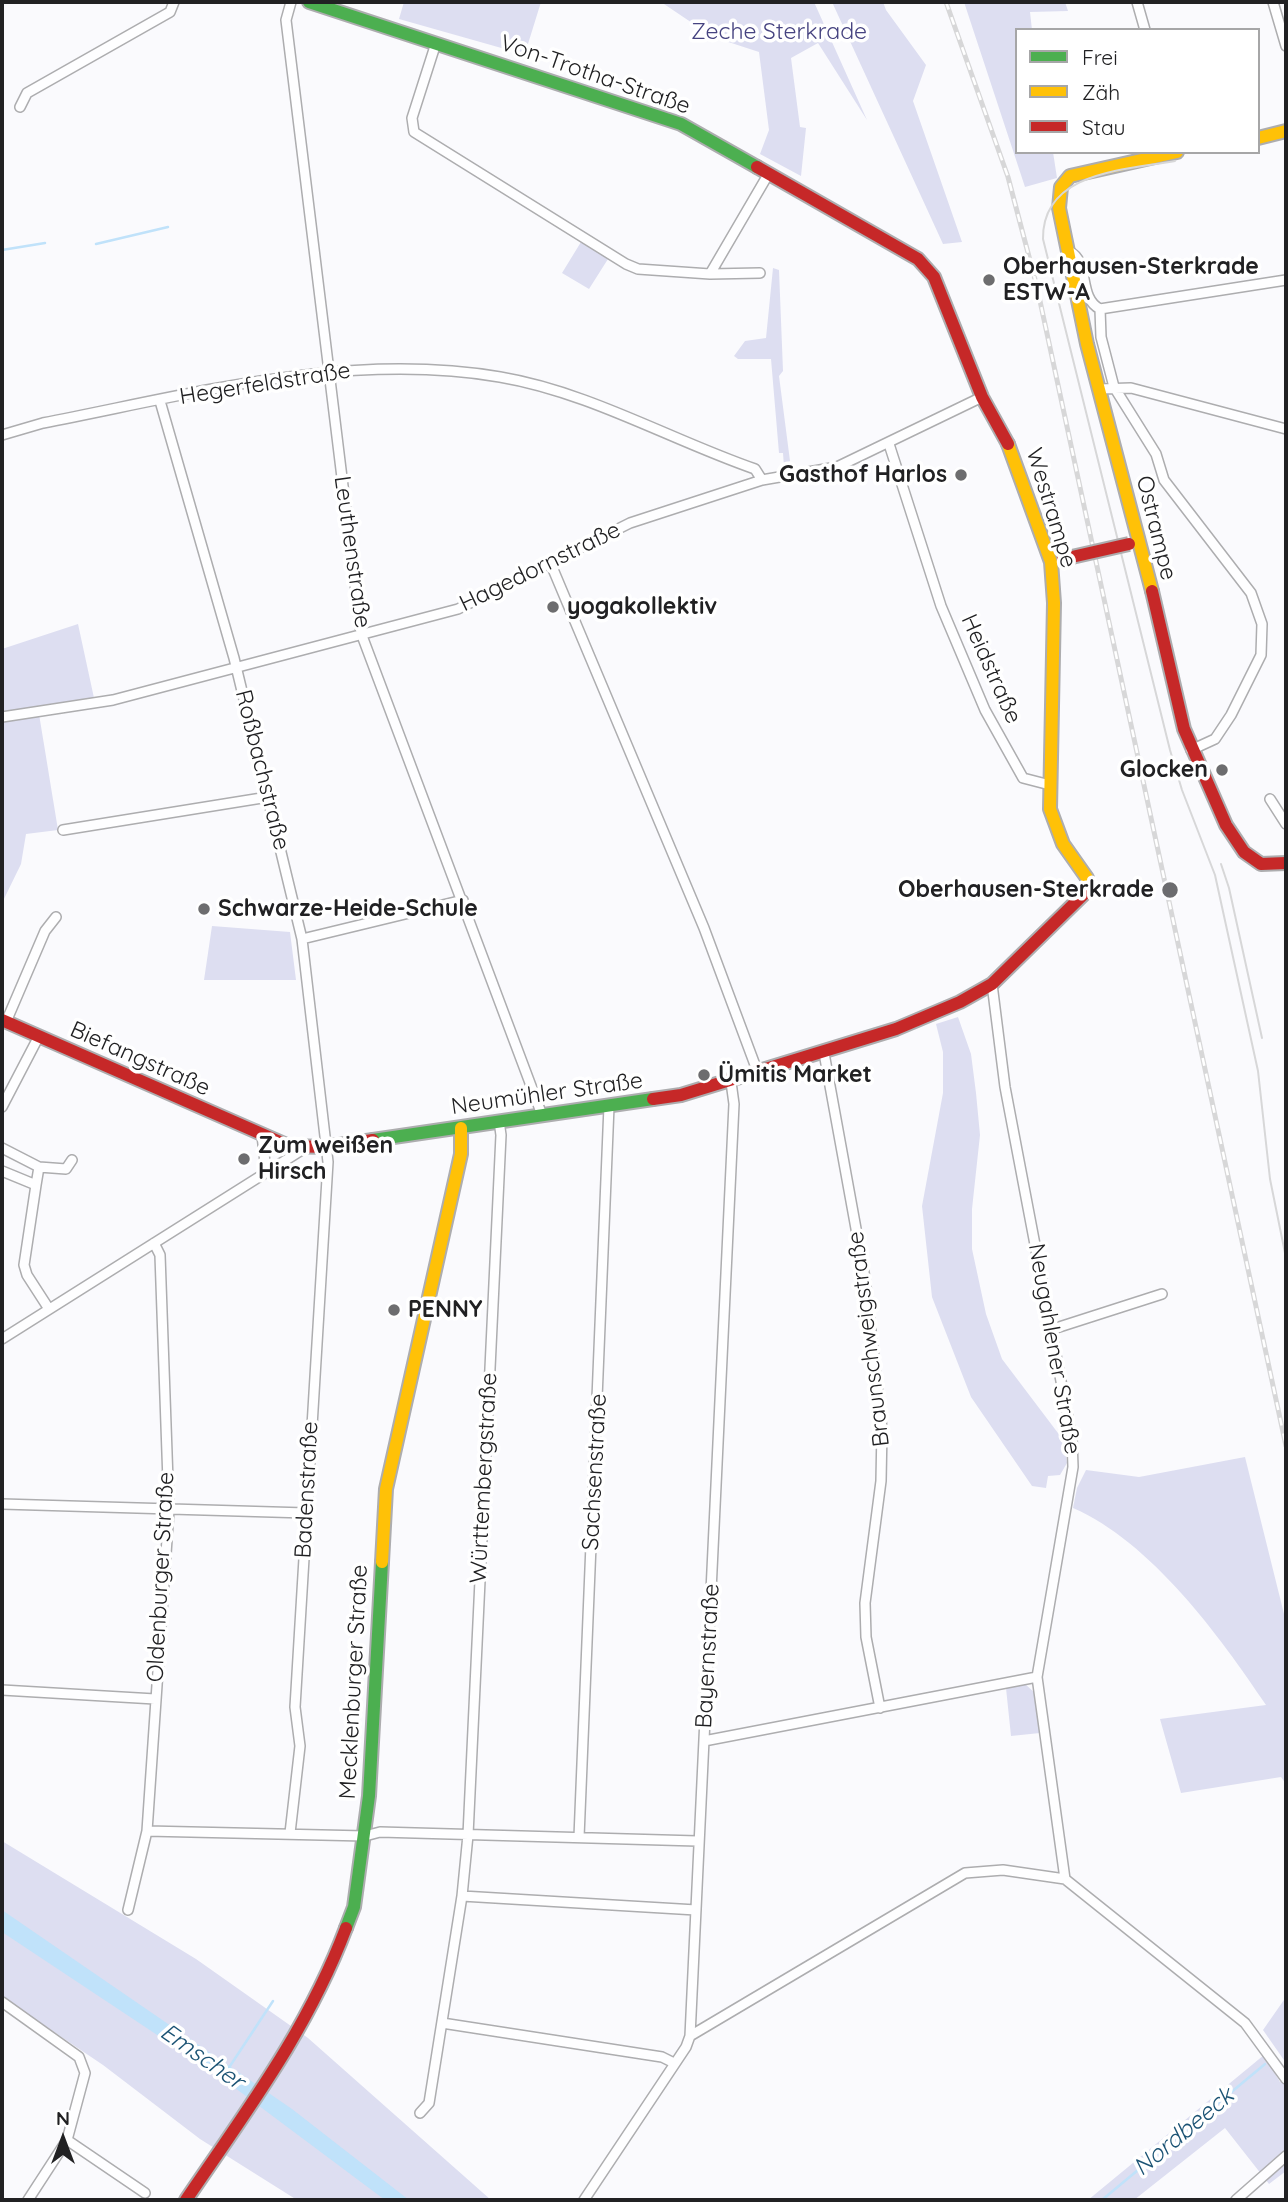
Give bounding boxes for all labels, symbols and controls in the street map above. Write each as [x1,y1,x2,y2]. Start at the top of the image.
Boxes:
park label: Zeche Sterkrade [691,18,867,46]
legend [1015,28,1260,154]
street label: Von-Trotha-Straße [496,29,694,121]
text: Frei [1082,44,1118,70]
text: Zäh [1082,79,1120,105]
text: Stau [1082,114,1125,140]
place label: Oberhausen-Sterkrade ESTW-A [1003,253,1259,307]
marker: Oberhausen-Sterkrade ESTW-A [981,272,997,288]
street label: Hegerfeldstraße [178,357,352,411]
street label: Westrampe [1020,445,1082,571]
place label: Gasthof Harlos [779,461,947,489]
marker: Gasthof Harlos [953,467,969,483]
street label: Ostrampe [1130,473,1182,583]
street label: Leuthenstraße [328,474,376,630]
street label: Hagedornstraße [455,516,625,618]
place label: yogakollektiv [567,593,717,621]
marker: yogakollektiv [545,599,561,615]
street label: Heidstraße [955,610,1027,728]
street label: Roßbachstraße [229,687,295,853]
place label: Glocken [1120,756,1208,784]
marker: Glocken [1214,762,1230,778]
place label: Oberhausen-Sterkrade [898,876,1154,904]
marker: Oberhausen-Sterkrade [1160,880,1180,900]
place label: Schwarze-Heide-Schule [218,895,478,923]
marker: Schwarze-Heide-Schule [196,901,212,917]
street label: Biefangstraße [66,1016,214,1102]
place label: Ümitis Market [718,1061,872,1089]
street label: Neumühler Straße [449,1067,645,1121]
marker: Ümitis Market [696,1067,712,1083]
place label: Zum weißen Hirsch [258,1132,393,1186]
marker: Zum weißen Hirsch [236,1151,252,1167]
street label: Braunschweigstraße [842,1230,896,1448]
street label: Neugahlener Straße [1022,1241,1086,1457]
place label: PENNY [408,1296,483,1324]
marker: PENNY [386,1302,402,1318]
street label: Württembergstraße [465,1372,503,1584]
street label: Sachsenstraße [577,1393,613,1551]
street label: Badenstraße [290,1421,324,1559]
street label: Oldenburger Straße [142,1471,180,1683]
street label: Mecklenburger Straße [334,1564,374,1800]
street label: Bayernstraße [690,1583,726,1729]
water label: Emscher [155,2018,249,2096]
water label: Nordbeeck [1128,2082,1240,2182]
north arrow [28,2104,98,2174]
text: N [56,2106,70,2130]

